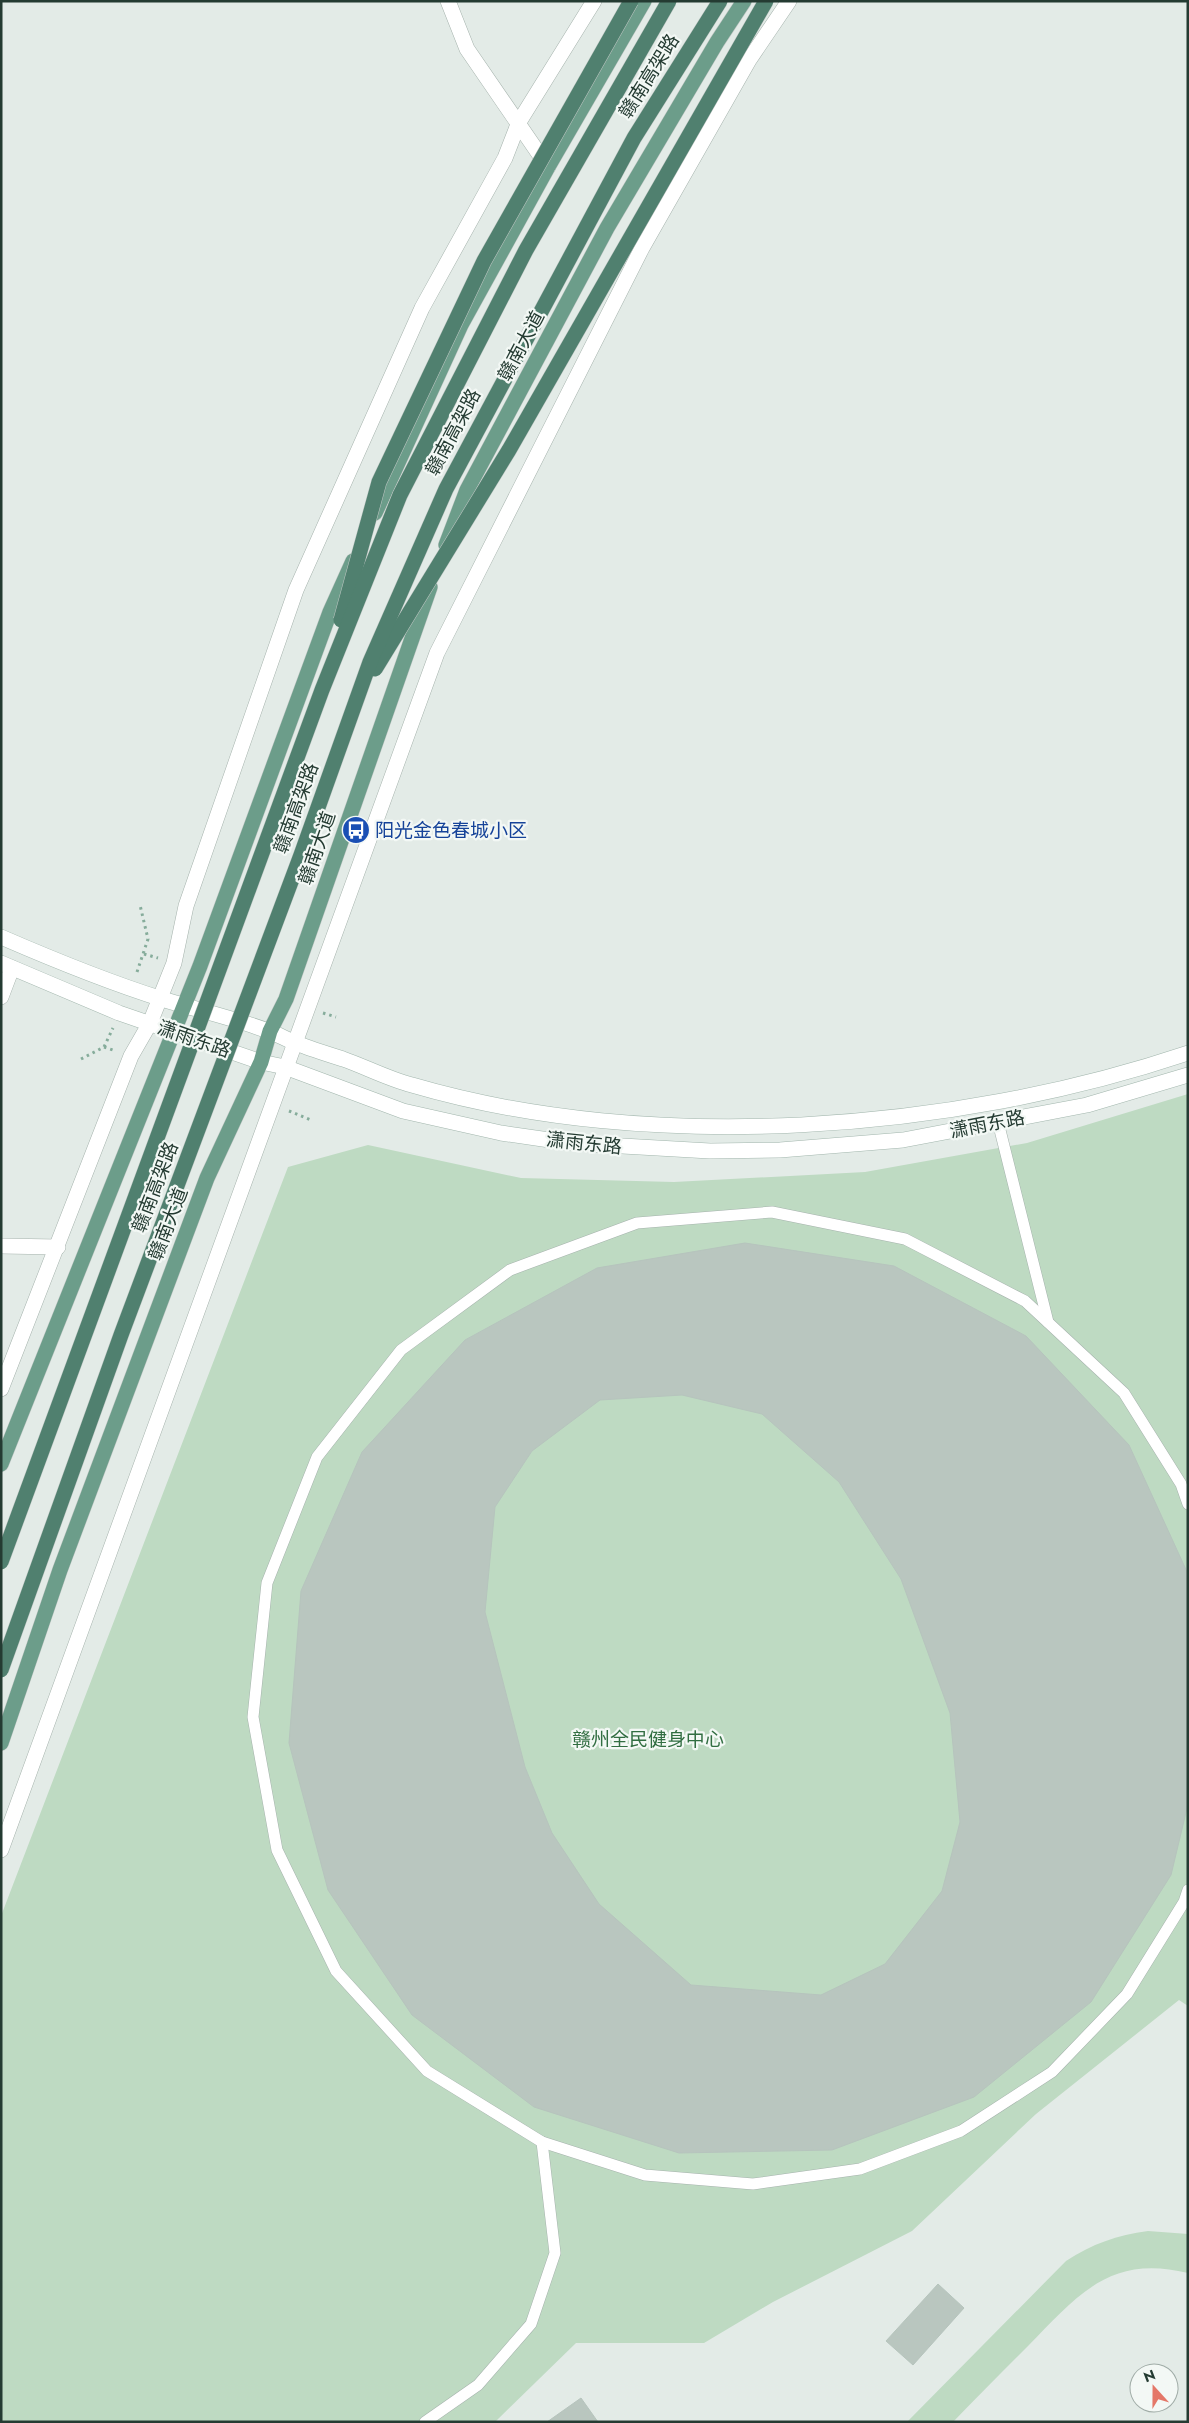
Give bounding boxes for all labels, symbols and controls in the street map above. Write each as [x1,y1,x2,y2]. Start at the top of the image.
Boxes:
street label: 赣南高架路 [612,29,686,123]
street label: 赣南大道 [491,306,551,386]
street label: 赣南高架路 [419,384,487,480]
street label: 赣南高架路 [267,759,325,857]
street label: 赣南大道 [292,808,342,888]
bus stop icon: 阳光金色春城小区 [341,815,371,845]
place label: 阳光金色春城小区 [375,817,527,844]
street label: 潇雨东路 [154,1014,234,1064]
street label: 潇雨东路 [947,1103,1027,1145]
street label: 潇雨东路 [545,1126,623,1160]
street label: 赣南高架路 [125,1138,185,1236]
street label: 赣南大道 [142,1184,194,1264]
park label: 赣州全民健身中心 [572,1726,724,1753]
north arrow [1129,2363,1179,2413]
text: N [1141,2365,1158,2387]

